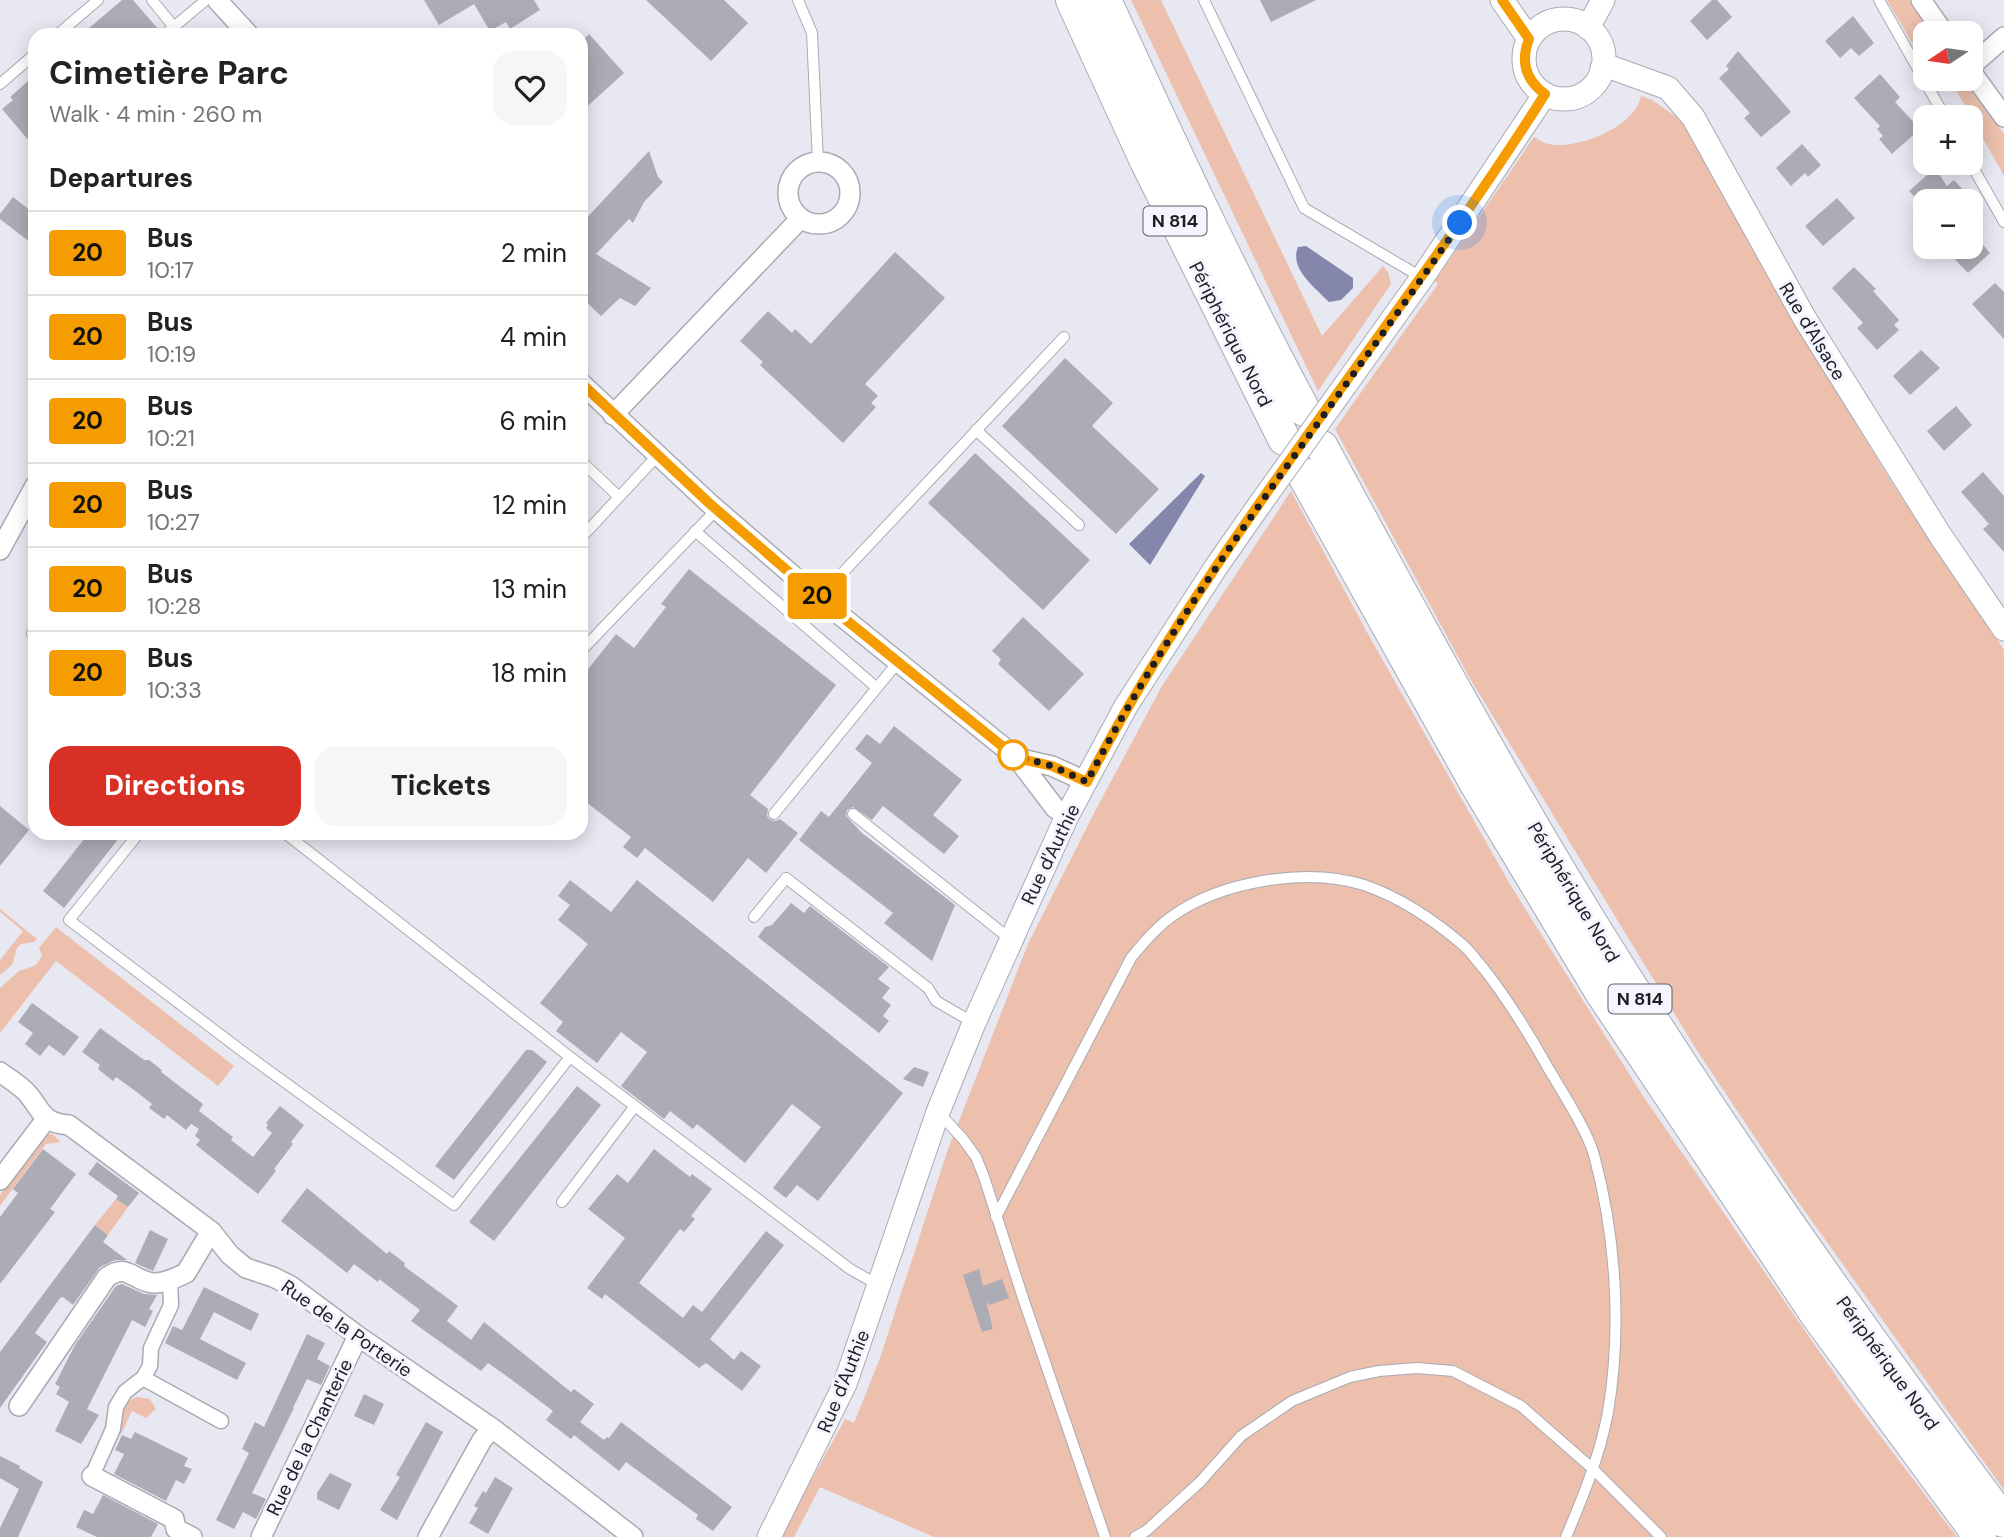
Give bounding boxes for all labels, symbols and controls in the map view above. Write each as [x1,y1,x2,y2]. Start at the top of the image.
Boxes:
north arrow [1913,21,1983,91]
map controls [1913,21,1983,259]
text: Cimetière Parc [49,51,289,94]
button: heart [493,51,567,125]
text: Walk · 4 min · 260 m [49,99,262,129]
button: + [1913,105,1983,175]
text: Departures [49,161,193,195]
button: − [1913,189,1983,259]
your location [1442,205,1477,240]
road number: N 814 [1144,206,1206,236]
text: Bus [147,221,193,255]
text: 2 min [501,236,567,270]
text: 20 [72,237,103,268]
text: 10:17 [147,255,194,285]
street label: Périphérique Nord [1183,257,1278,411]
street label: Rue d'Alsace [1773,278,1852,385]
text: Bus [147,305,193,339]
text: 4 min [500,320,567,354]
text: 20 [72,321,103,352]
text: 10:19 [147,339,196,369]
text: Bus [147,389,193,423]
text: 6 min [499,404,567,438]
text: 20 [72,405,103,436]
text: 10:21 [147,423,195,453]
text: Bus [147,473,193,507]
text: 12 min [493,488,567,522]
text: 20 [72,489,103,520]
text: 10:27 [147,507,200,537]
text: Bus [147,557,193,591]
text: 13 min [492,572,567,606]
text: 20 [72,573,103,604]
line badge: 20 [786,573,848,619]
text: 20 [802,580,832,611]
text: 10:28 [147,591,201,621]
text: Bus [147,641,193,675]
text: 18 min [492,656,567,690]
text: 20 [72,657,103,688]
text: 10:33 [147,675,202,705]
unlabelled marker [998,740,1028,770]
button: Directions [49,746,301,826]
button: Tickets [315,746,567,826]
street label: Rue d'Authie [1015,800,1086,909]
street label: Périphérique Nord [1522,817,1625,967]
road number: N 814 [1608,984,1672,1014]
street label: Rue de la Porterie [276,1274,417,1383]
street label: Périphérique Nord [1831,1291,1945,1435]
street label: Rue d'Authie [811,1326,875,1436]
street label: Rue de la Chanterie [261,1355,358,1520]

